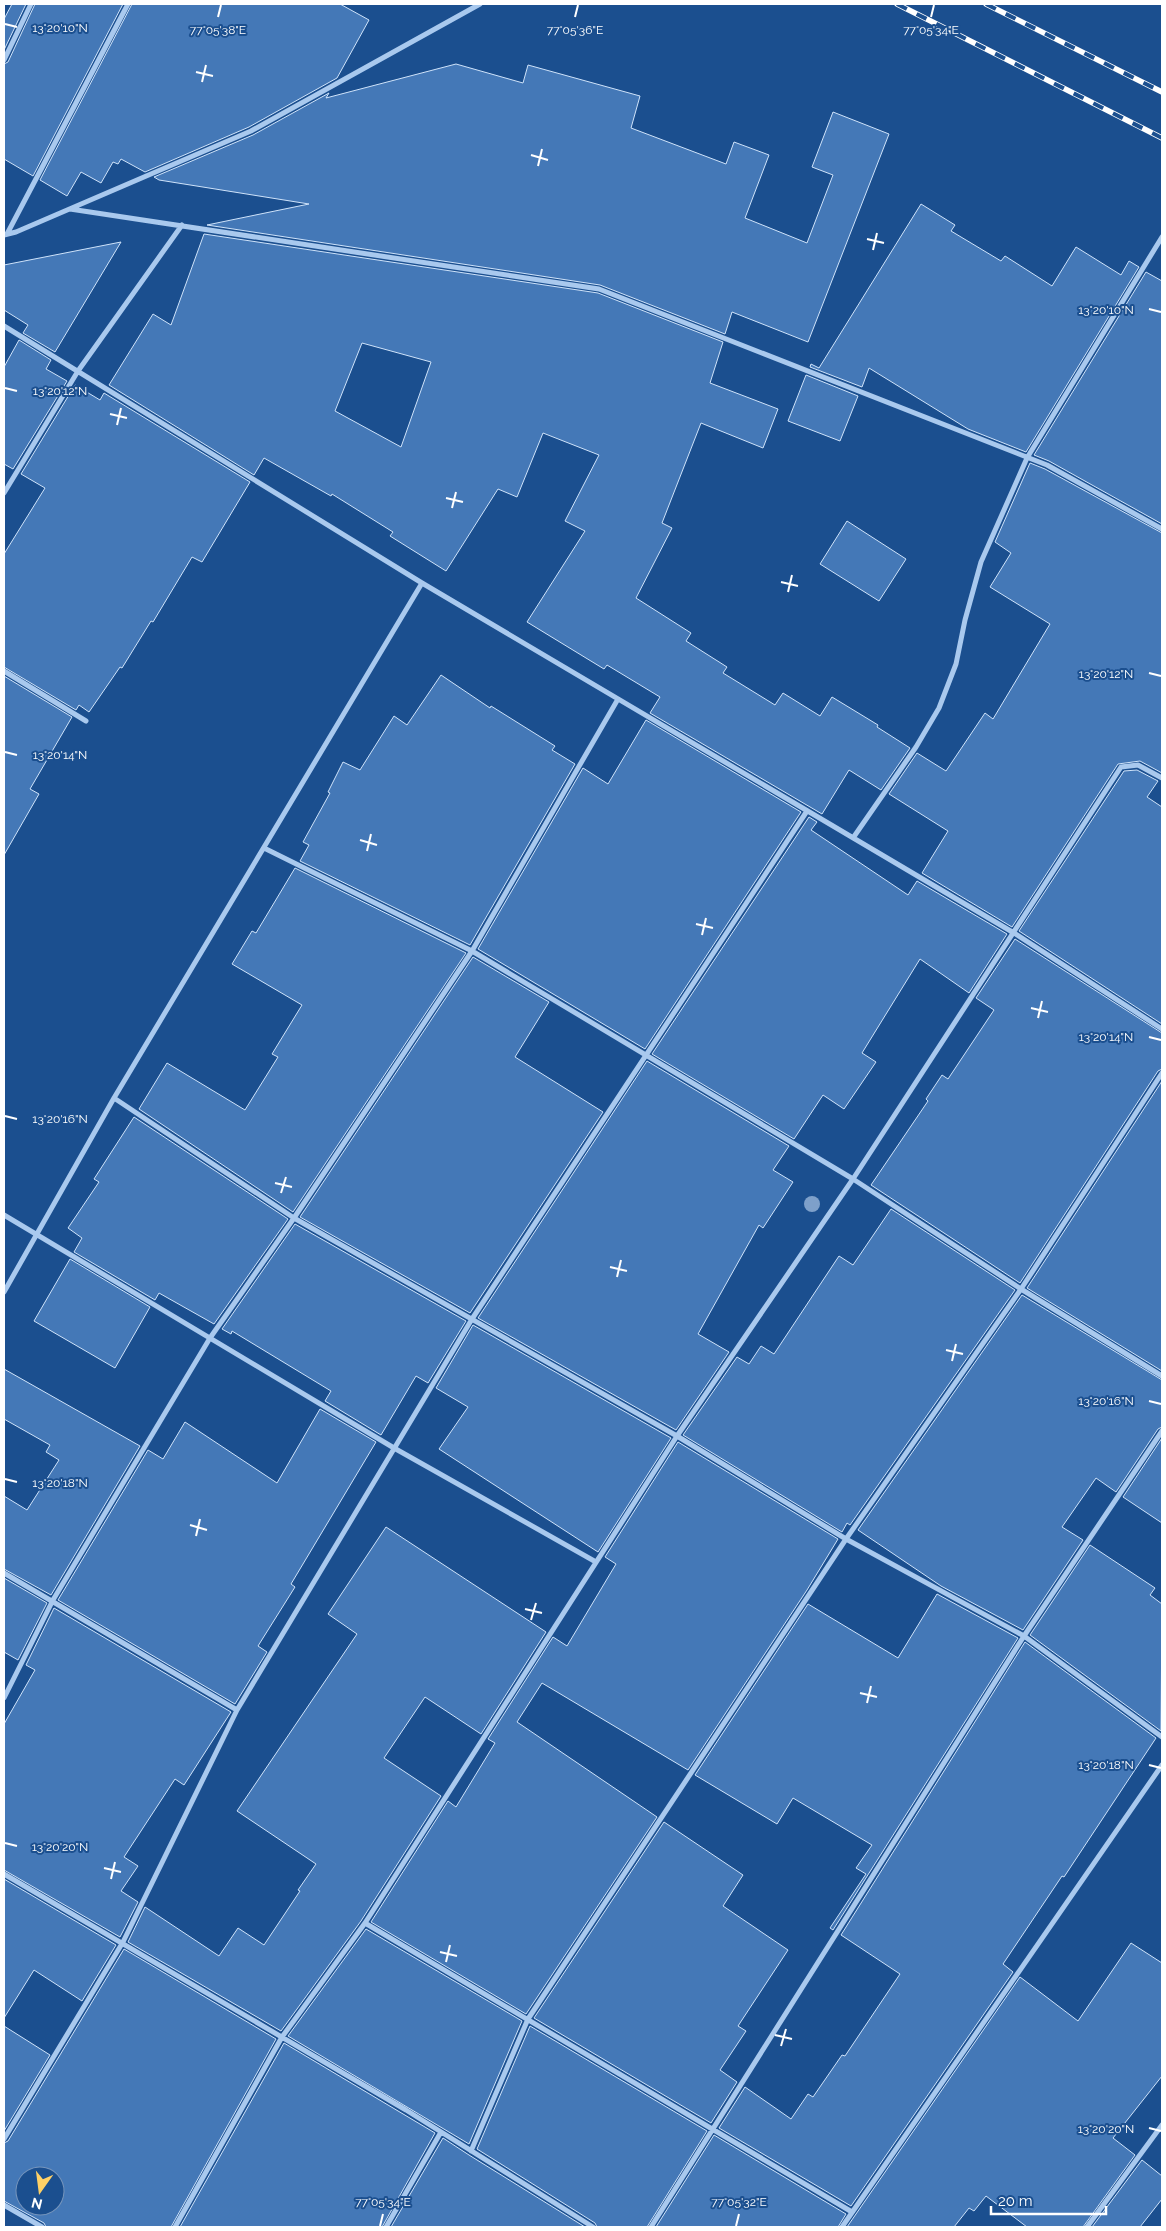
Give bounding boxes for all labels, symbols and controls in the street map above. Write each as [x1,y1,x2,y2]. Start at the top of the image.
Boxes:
text: 13°20'10"N [32,21,88,35]
text: 77°05'38"E [190,23,246,37]
text: 77°05'36"E [547,23,603,37]
text: 77°05'34"E [903,23,959,37]
text: 13°20'10"N [1078,303,1134,317]
text: 13°20'12"N [33,384,87,398]
text: 13°20'12"N [1079,667,1133,681]
text: 13°20'14"N [33,748,87,762]
text: 13°20'14"N [1079,1030,1133,1044]
text: 13°20'16"N [32,1112,88,1126]
text: 13°20'16"N [1078,1394,1134,1408]
text: 13°20'18"N [32,1476,88,1490]
text: 13°20'18"N [1078,1758,1134,1772]
text: 13°20'20"N [32,1840,88,1854]
text: 13°20'20"N [1078,2122,1134,2136]
north arrow [15,2166,65,2216]
scale bar [991,2184,1106,2216]
text: 20 m [998,2192,1033,2210]
text: N [30,2195,44,2213]
text: 77°05'34"E [355,2195,411,2209]
text: 77°05'32"E [711,2195,767,2209]

